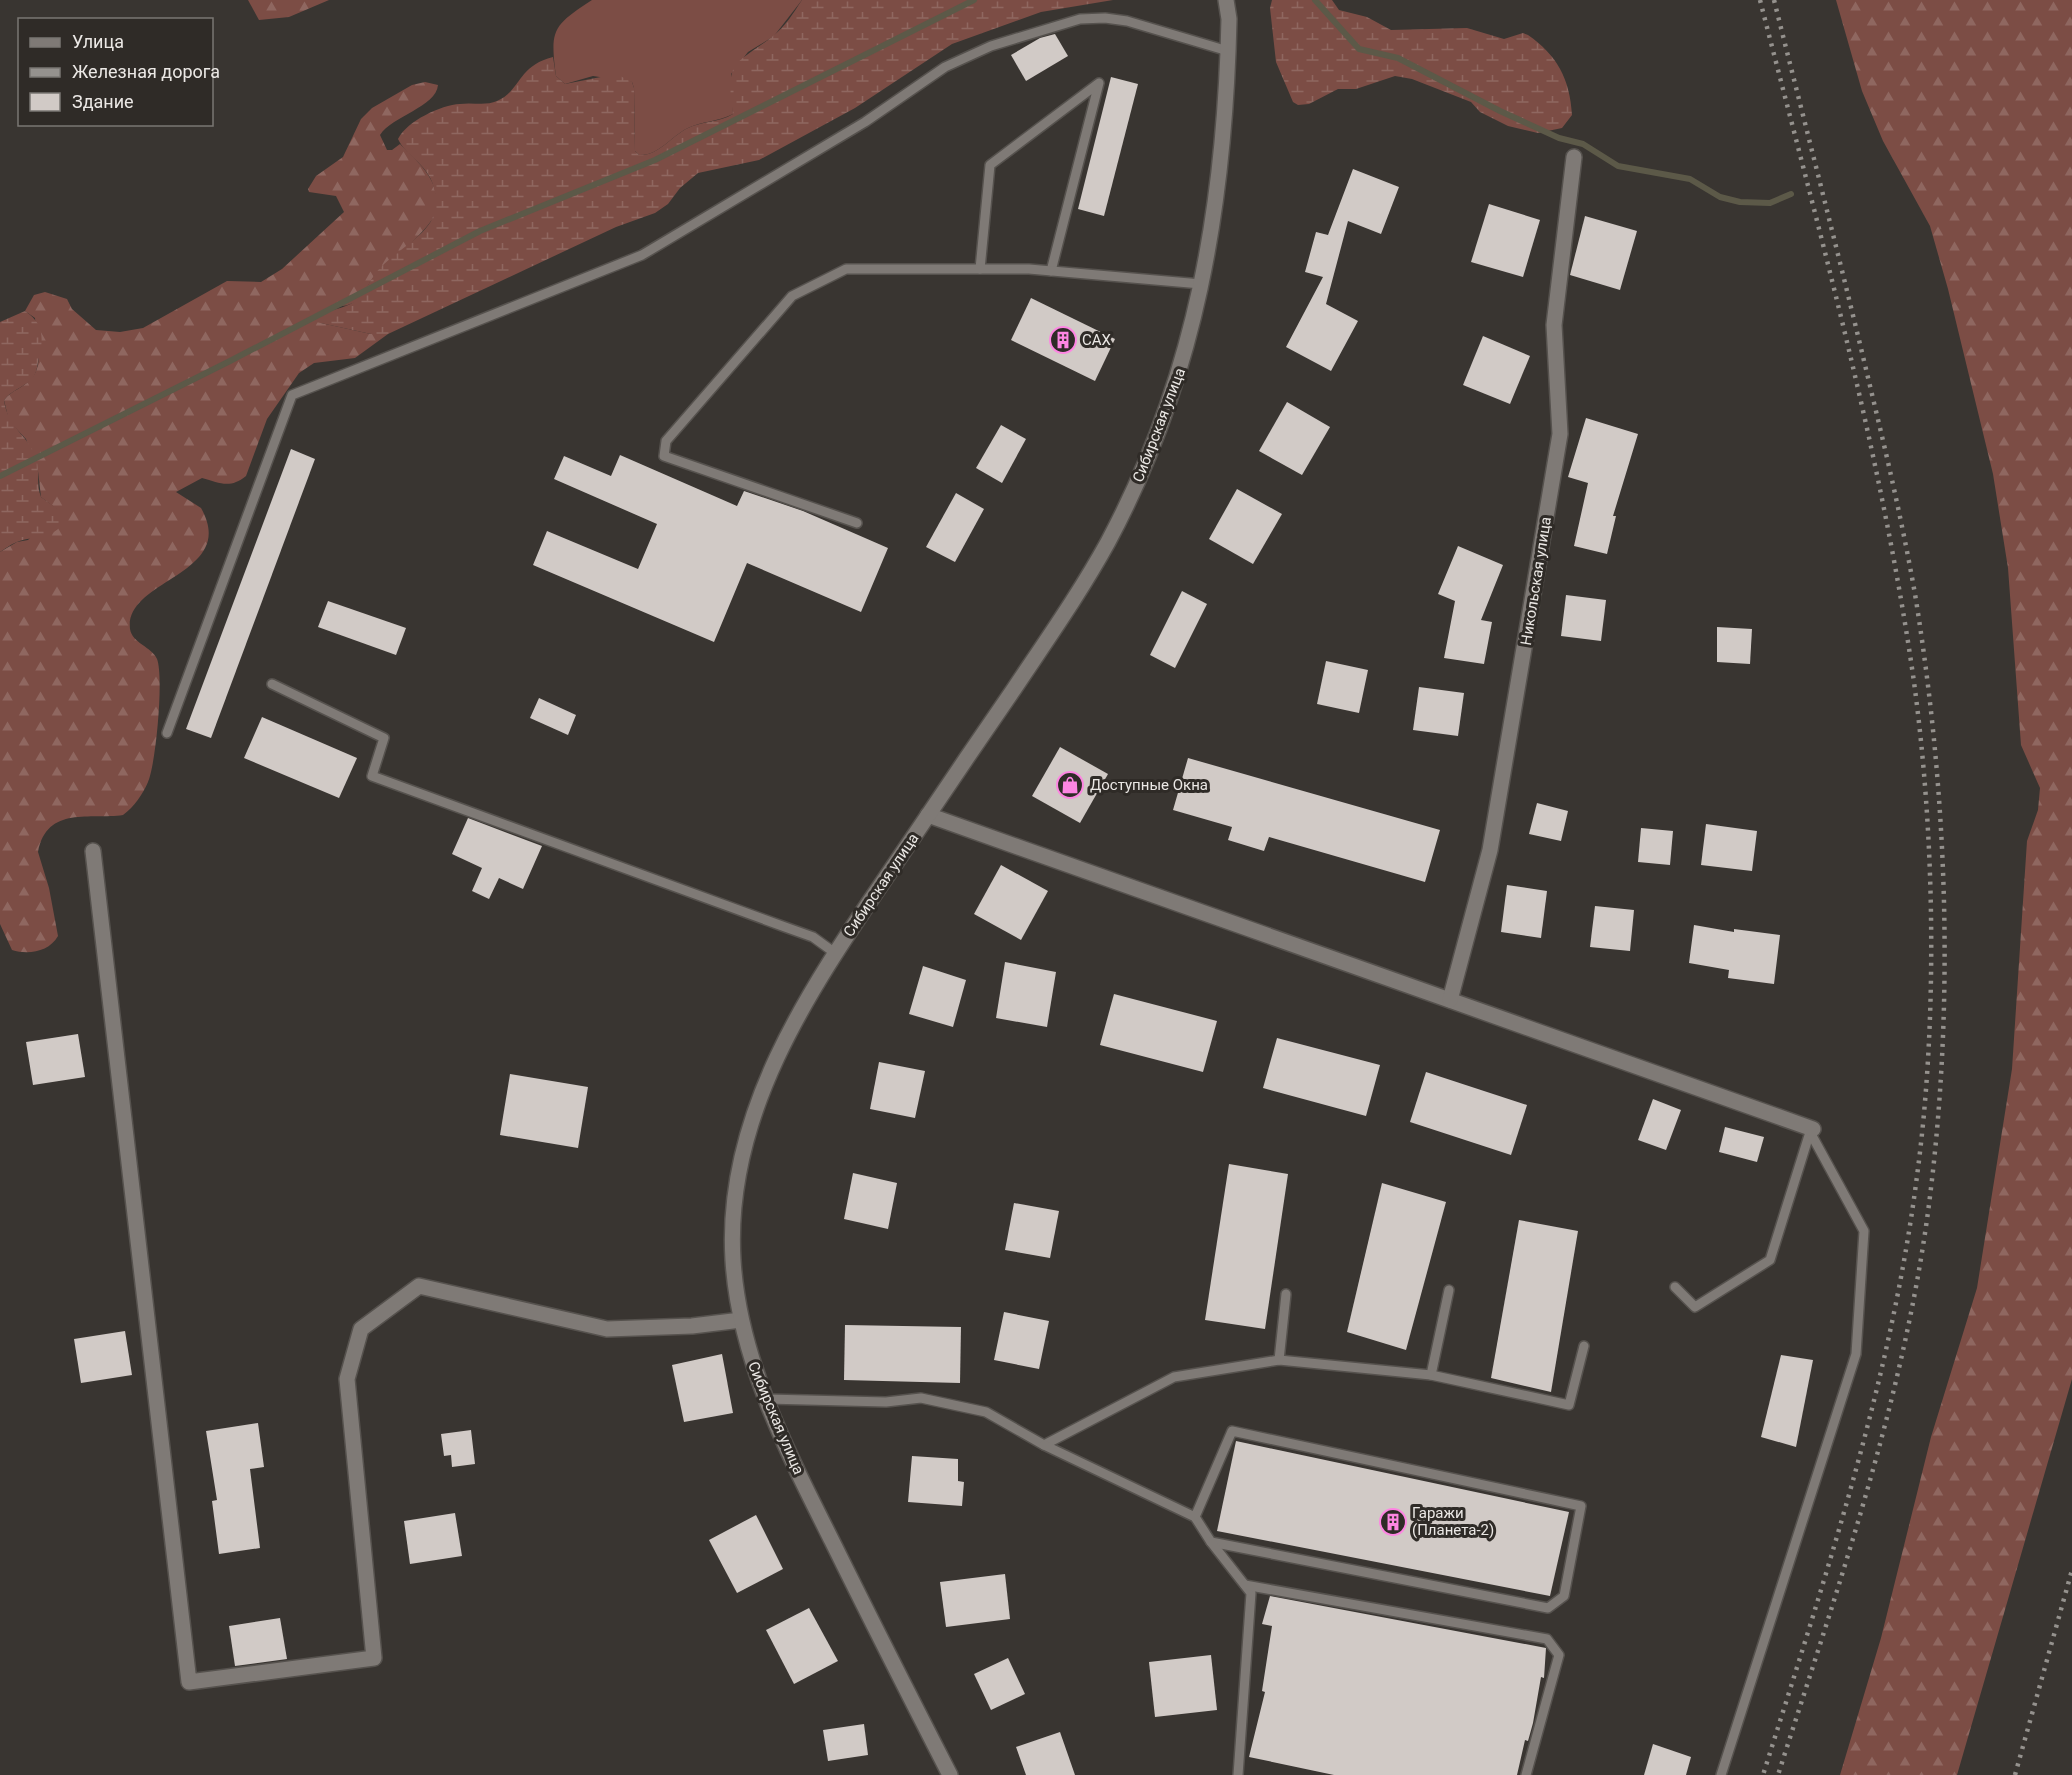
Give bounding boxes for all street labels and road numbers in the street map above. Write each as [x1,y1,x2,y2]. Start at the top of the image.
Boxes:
street label: Сибирская улица [1129,365,1189,485]
street label: Никольская улица [1517,515,1555,647]
street label: Сибирская улица [840,830,922,940]
street label: Сибирская улица [744,1359,808,1477]

